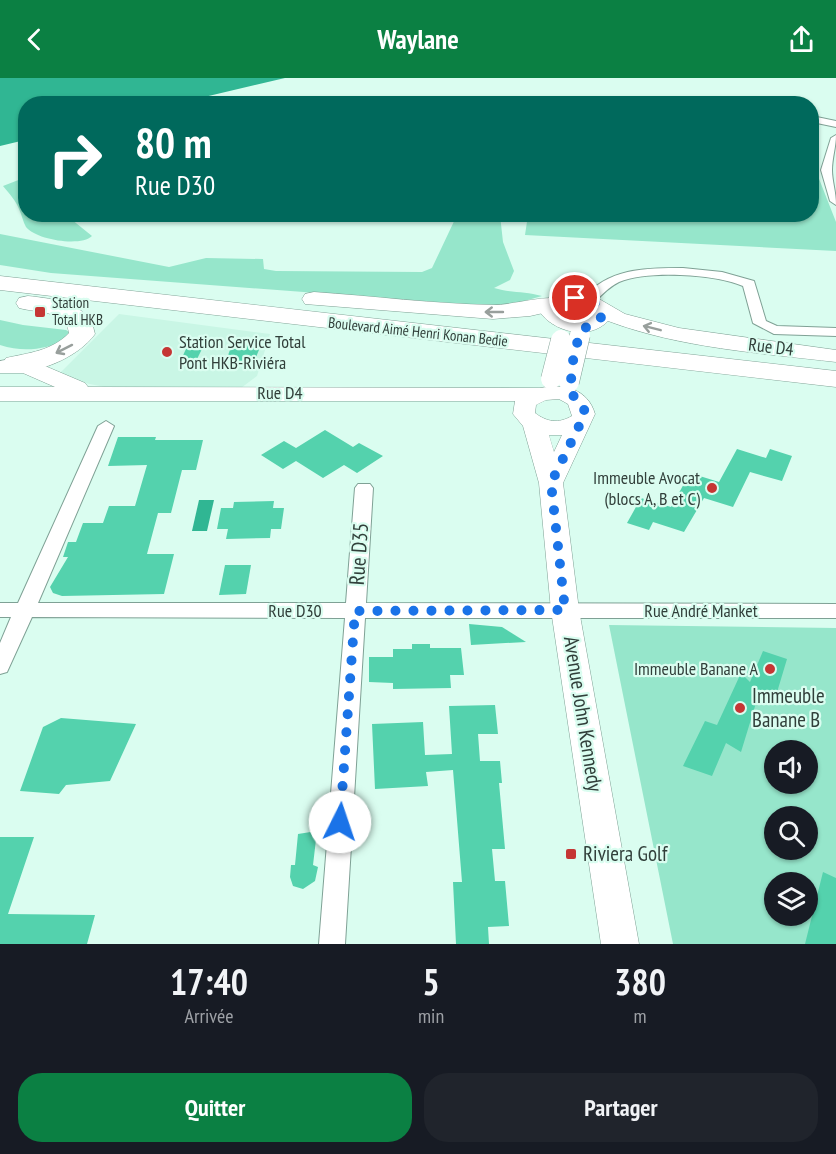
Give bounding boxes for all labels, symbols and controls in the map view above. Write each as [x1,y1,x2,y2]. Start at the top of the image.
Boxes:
text: Waylane [377,22,459,56]
icon: back [18,23,51,56]
icon: share [785,23,818,56]
text: 80 m [135,115,212,170]
icon: right [36,120,114,198]
text: Rue D30 [135,168,215,202]
pin [549,272,600,323]
icon: arrive [558,281,591,314]
place label: Station Total HKB [52,293,103,329]
marker: Station Total HKB [33,305,47,319]
one-way arrow [485,306,505,318]
street label: Boulevard Aimé Henri Konan Bedie [327,313,509,350]
one-way arrow [643,321,662,333]
place label: Station Service Total Pont HKB-Riviéra [179,330,306,374]
street label: Rue D4 [747,332,795,361]
one-way arrow [56,343,74,355]
marker: Station Service Total Pont HKB-Riviéra [160,345,174,359]
street label: Rue D4 [257,381,303,404]
place label: Immeuble Avocat (blocs A, B et C) [593,466,701,510]
marker: Immeuble Avocat (blocs A, B et C) [705,481,719,495]
street label: Rue D35 [343,522,374,586]
street label: Rue D30 [268,599,322,622]
street label: Rue André Manket [644,599,758,622]
street label: Avenue John Kennedy [558,634,609,794]
place label: Immeuble Banane A [634,657,758,680]
marker: Immeuble Banane A [763,662,777,676]
place label: Immeuble Banane B [752,682,825,733]
marker: Immeuble Banane B [733,701,747,715]
map controls [764,740,818,926]
button: sound [764,740,818,794]
position arrow [308,790,372,854]
button: search [764,806,818,860]
place label: Riviera Golf [583,840,668,867]
marker: Riviera Golf [564,847,578,861]
button: layers [764,872,818,926]
text: 17:40 [170,958,248,1005]
text: 5 [422,958,440,1005]
text: 380 [614,958,666,1005]
text: Arrivée [185,1003,233,1029]
text: min [418,1003,444,1029]
text: m [634,1003,647,1029]
button: Quitter [18,1073,412,1142]
button: Partager [424,1073,818,1142]

